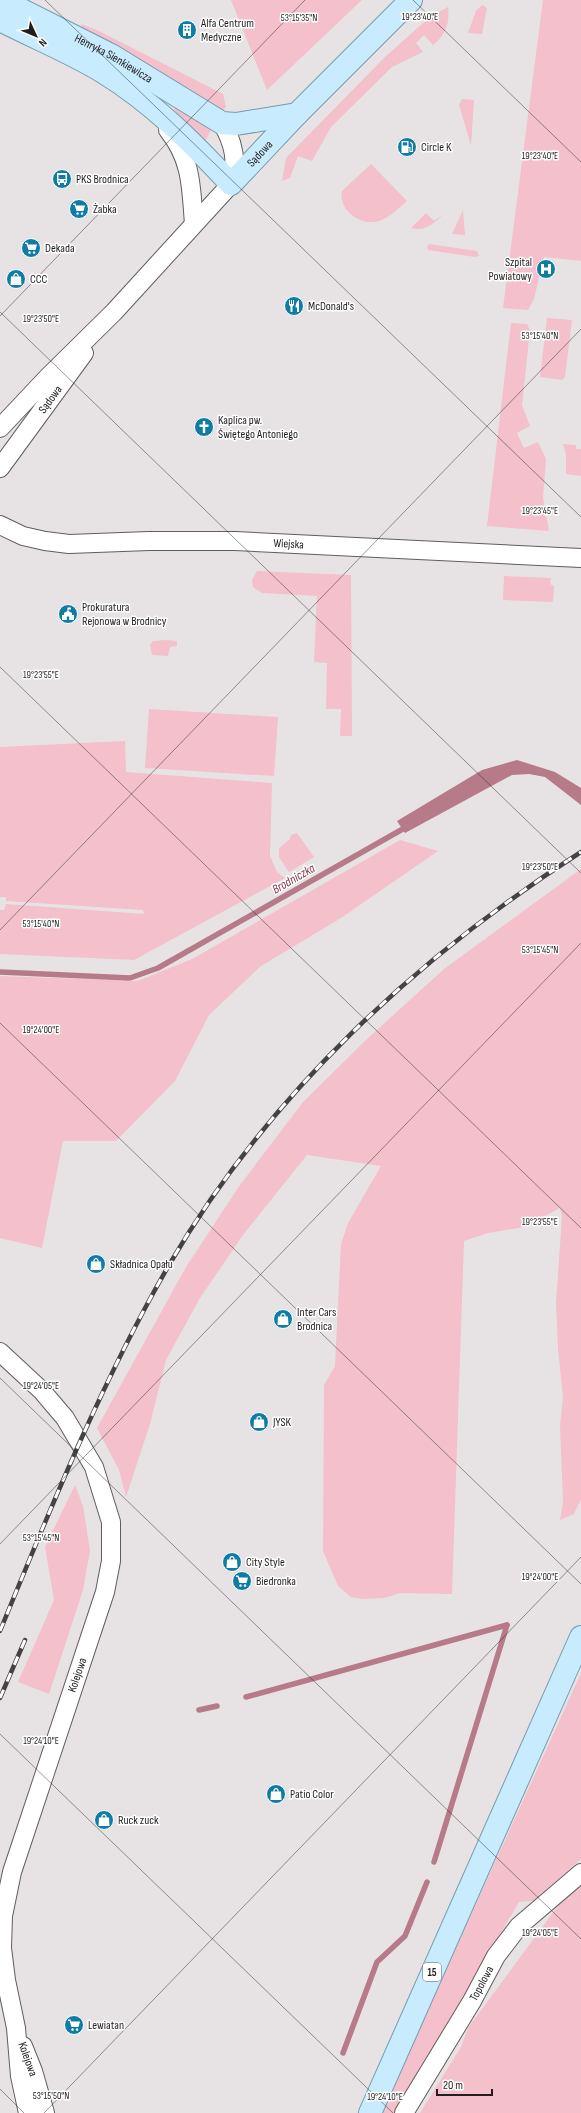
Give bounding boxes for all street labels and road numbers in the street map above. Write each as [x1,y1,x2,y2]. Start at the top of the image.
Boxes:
street label: Henryka Sienkiewicza [72,31,155,87]
street label: Sądowa [244,137,276,170]
street label: Sądowa [35,382,66,417]
street label: Wiejska [273,536,305,552]
street label: Kolejowa [65,1656,90,1694]
road number: 15 [423,1963,441,1981]
street label: Topolowa [466,1963,497,2004]
street label: Kolejowa [14,2040,41,2079]

